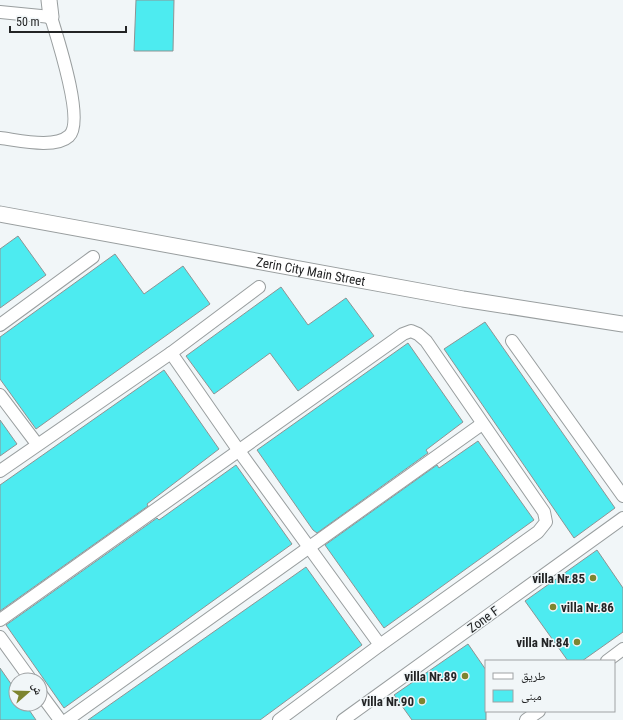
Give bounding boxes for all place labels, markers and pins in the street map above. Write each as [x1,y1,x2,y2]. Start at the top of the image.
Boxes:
place label: villa Nr.85 [532,571,585,586]
marker: villa Nr.85 [588,573,598,583]
place label: villa Nr.86 [561,600,614,615]
marker: villa Nr.86 [548,602,558,612]
place label: villa Nr.84 [516,635,569,650]
marker: villa Nr.84 [572,637,582,647]
place label: villa Nr.89 [404,669,457,684]
marker: villa Nr.89 [460,671,470,681]
place label: villa Nr.90 [361,694,414,709]
marker: villa Nr.90 [417,696,427,706]

